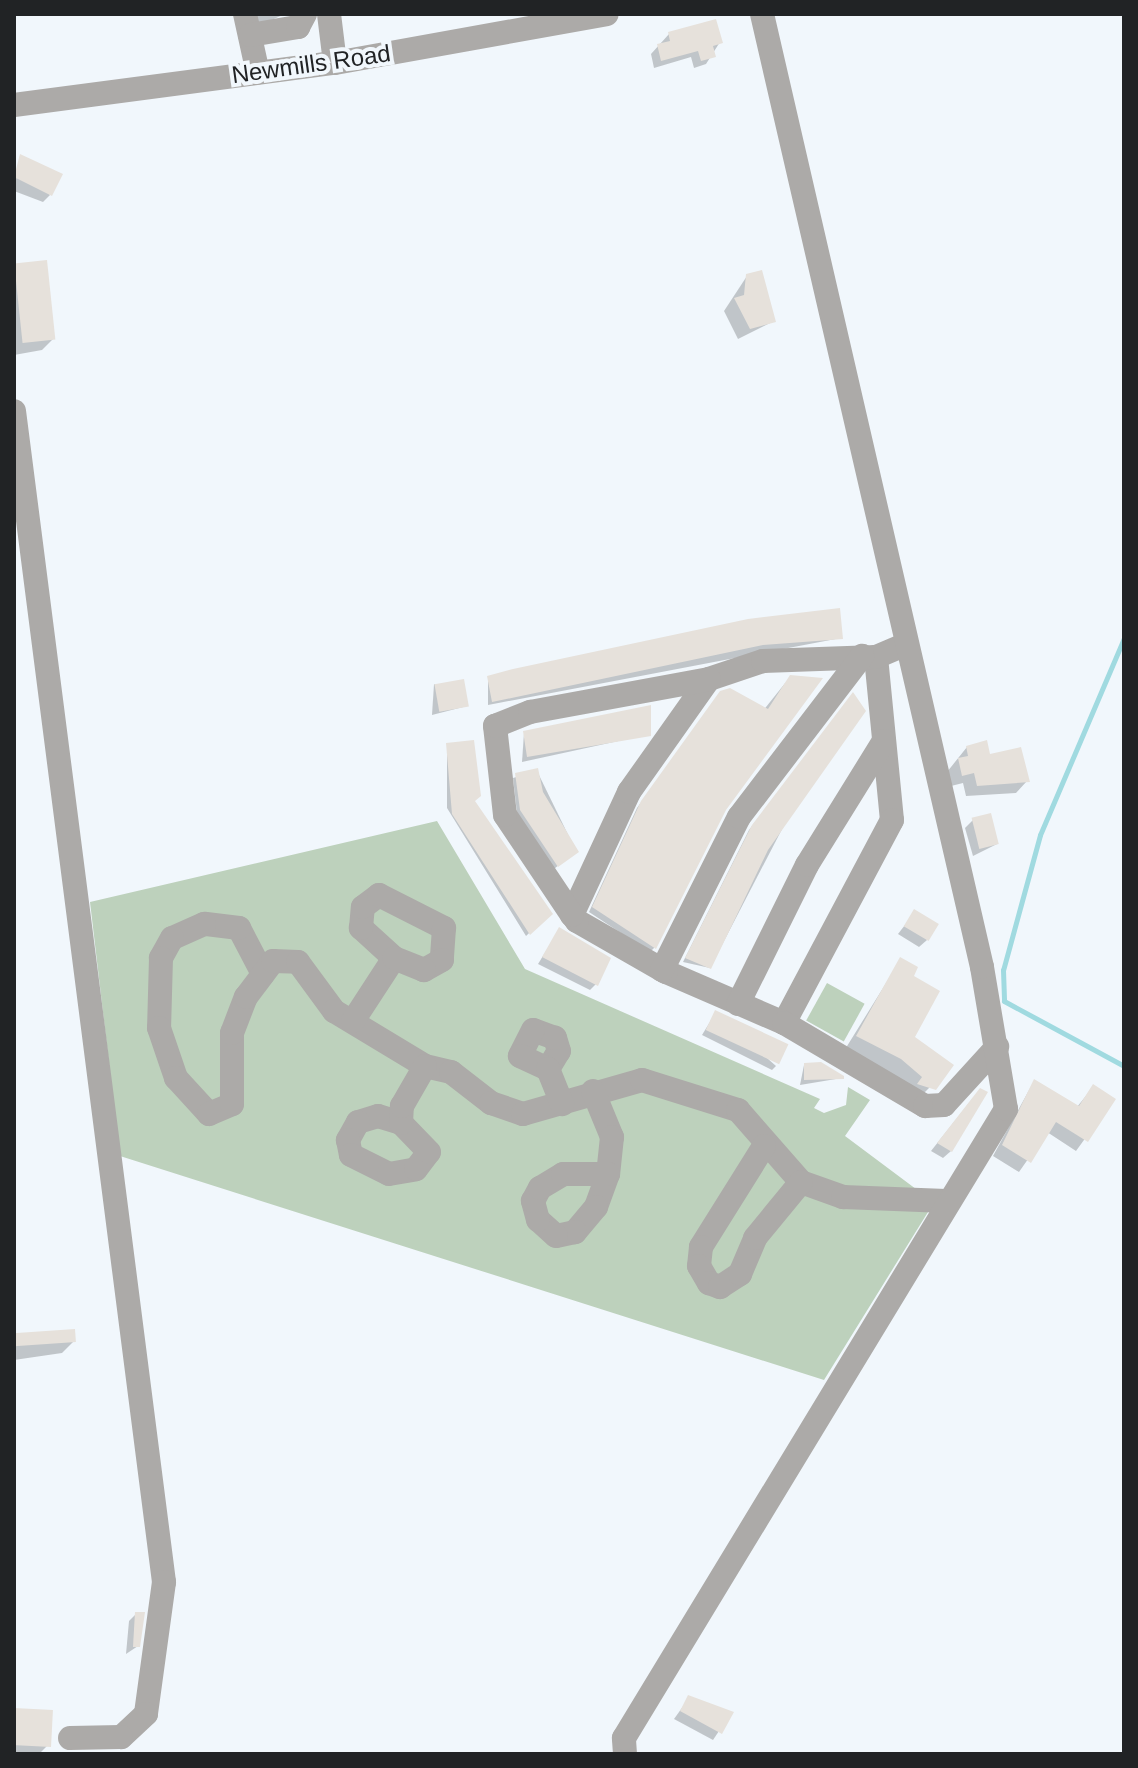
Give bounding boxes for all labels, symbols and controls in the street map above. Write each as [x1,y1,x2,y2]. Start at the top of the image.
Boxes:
street label: Newmills Road [230,39,392,89]

